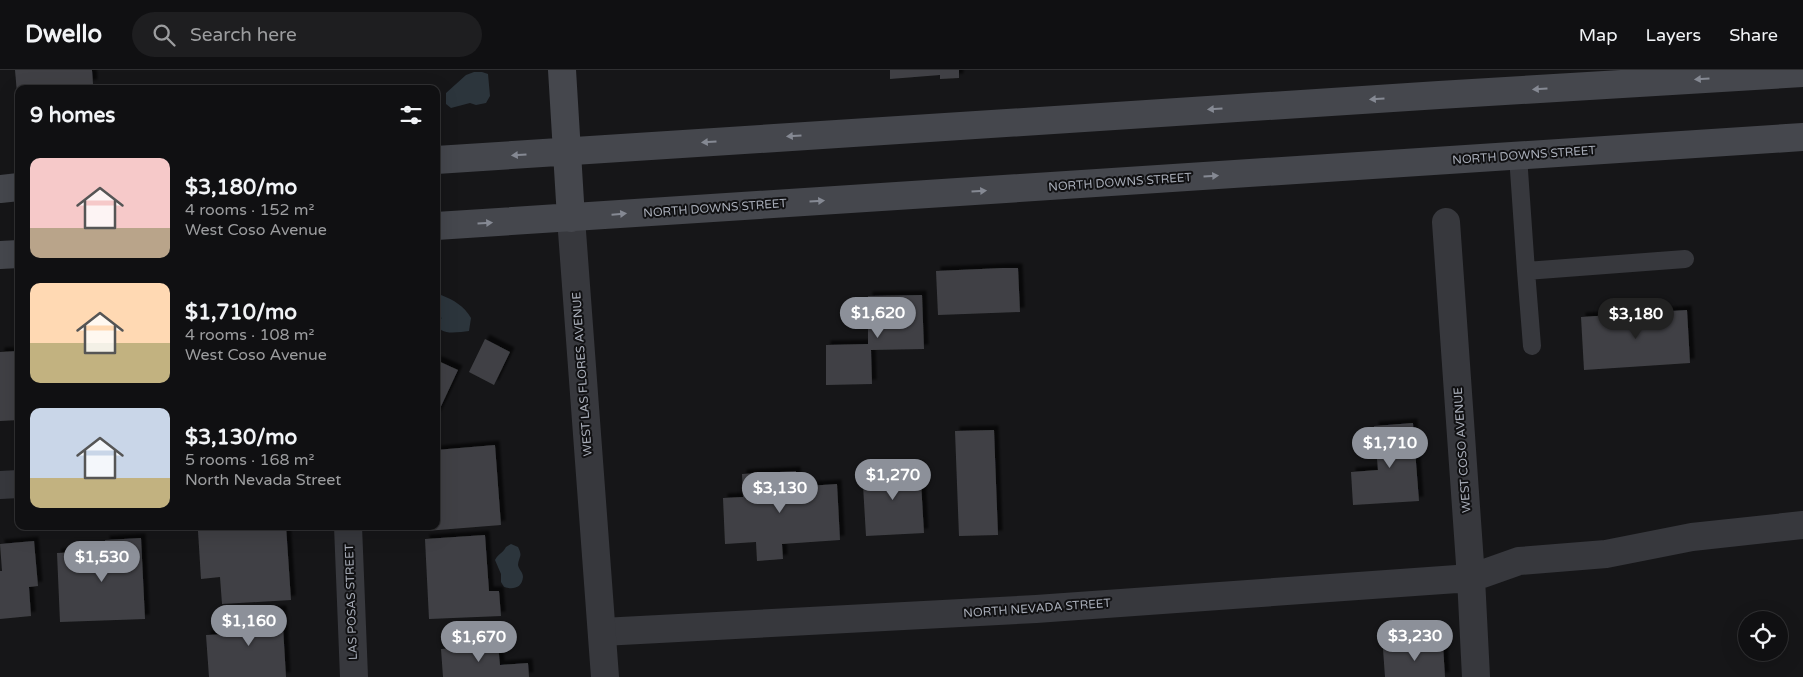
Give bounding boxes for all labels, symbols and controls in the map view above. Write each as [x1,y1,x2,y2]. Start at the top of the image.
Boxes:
search box [132,12,482,57]
text: Dwello [25,20,102,49]
icon: search [150,21,178,49]
text: Search here [190,24,297,46]
text: Map [1579,24,1618,46]
text: Layers [1646,24,1701,46]
text: Share [1729,24,1778,46]
one-way arrow [1694,76,1710,84]
one-way arrow [1531,85,1547,93]
one-way arrow [1369,95,1385,103]
icon: filters [397,101,425,129]
text: 9 homes [30,103,115,128]
one-way arrow [1207,106,1223,114]
one-way arrow [786,133,802,141]
one-way arrow [701,138,717,146]
street label: NORTH DOWNS STREET [1452,143,1597,167]
one-way arrow [511,151,527,159]
street label: NORTH DOWNS STREET [1048,170,1193,194]
one-way arrow [1203,171,1219,179]
text: $3,180/mo [185,175,297,200]
icon: home [70,178,130,238]
one-way arrow [971,186,987,194]
street label: NORTH DOWNS STREET [643,196,788,220]
one-way arrow [809,197,825,205]
text: 4 rooms · 152 m² [185,200,314,220]
one-way arrow [612,210,628,218]
one-way arrow [477,218,493,226]
text: West Coso Avenue [185,220,327,240]
street label: WEST LAS FLORES AVENUE [569,291,595,457]
pin: $1,620 [837,296,919,339]
pin: $3,180 [1595,298,1677,340]
text: $1,710/mo [185,300,297,325]
icon: home [70,303,130,363]
text: $1,620 [851,303,905,323]
text: $3,180 [1609,304,1663,324]
text: 4 rooms · 108 m² [185,325,314,345]
text: West Coso Avenue [185,345,327,365]
street label: WEST COSO AVENUE [1451,386,1473,513]
text: $3,130/mo [185,425,297,450]
pin: $1,710 [1349,426,1431,469]
icon: home [70,428,130,488]
text: $1,710 [1363,433,1417,453]
text: 5 rooms · 168 m² [185,450,314,470]
pin: $1,270 [852,458,934,501]
text: $1,270 [866,465,920,485]
text: North Nevada Street [185,470,341,490]
pin: $3,130 [739,472,821,514]
text: $3,130 [753,478,807,498]
pin: $1,530 [61,540,143,583]
street label: LAS POSAS STREET [342,543,360,660]
text: $1,530 [75,547,129,567]
street label: NORTH NEVADA STREET [963,596,1112,620]
pin: $1,160 [208,604,290,647]
text: $1,160 [222,611,276,631]
map controls [1738,611,1788,661]
button: locate [1738,611,1788,661]
pin: $1,670 [438,620,520,663]
pin: $3,230 [1374,620,1456,662]
text: $3,230 [1388,626,1442,646]
text: $1,670 [452,627,506,647]

